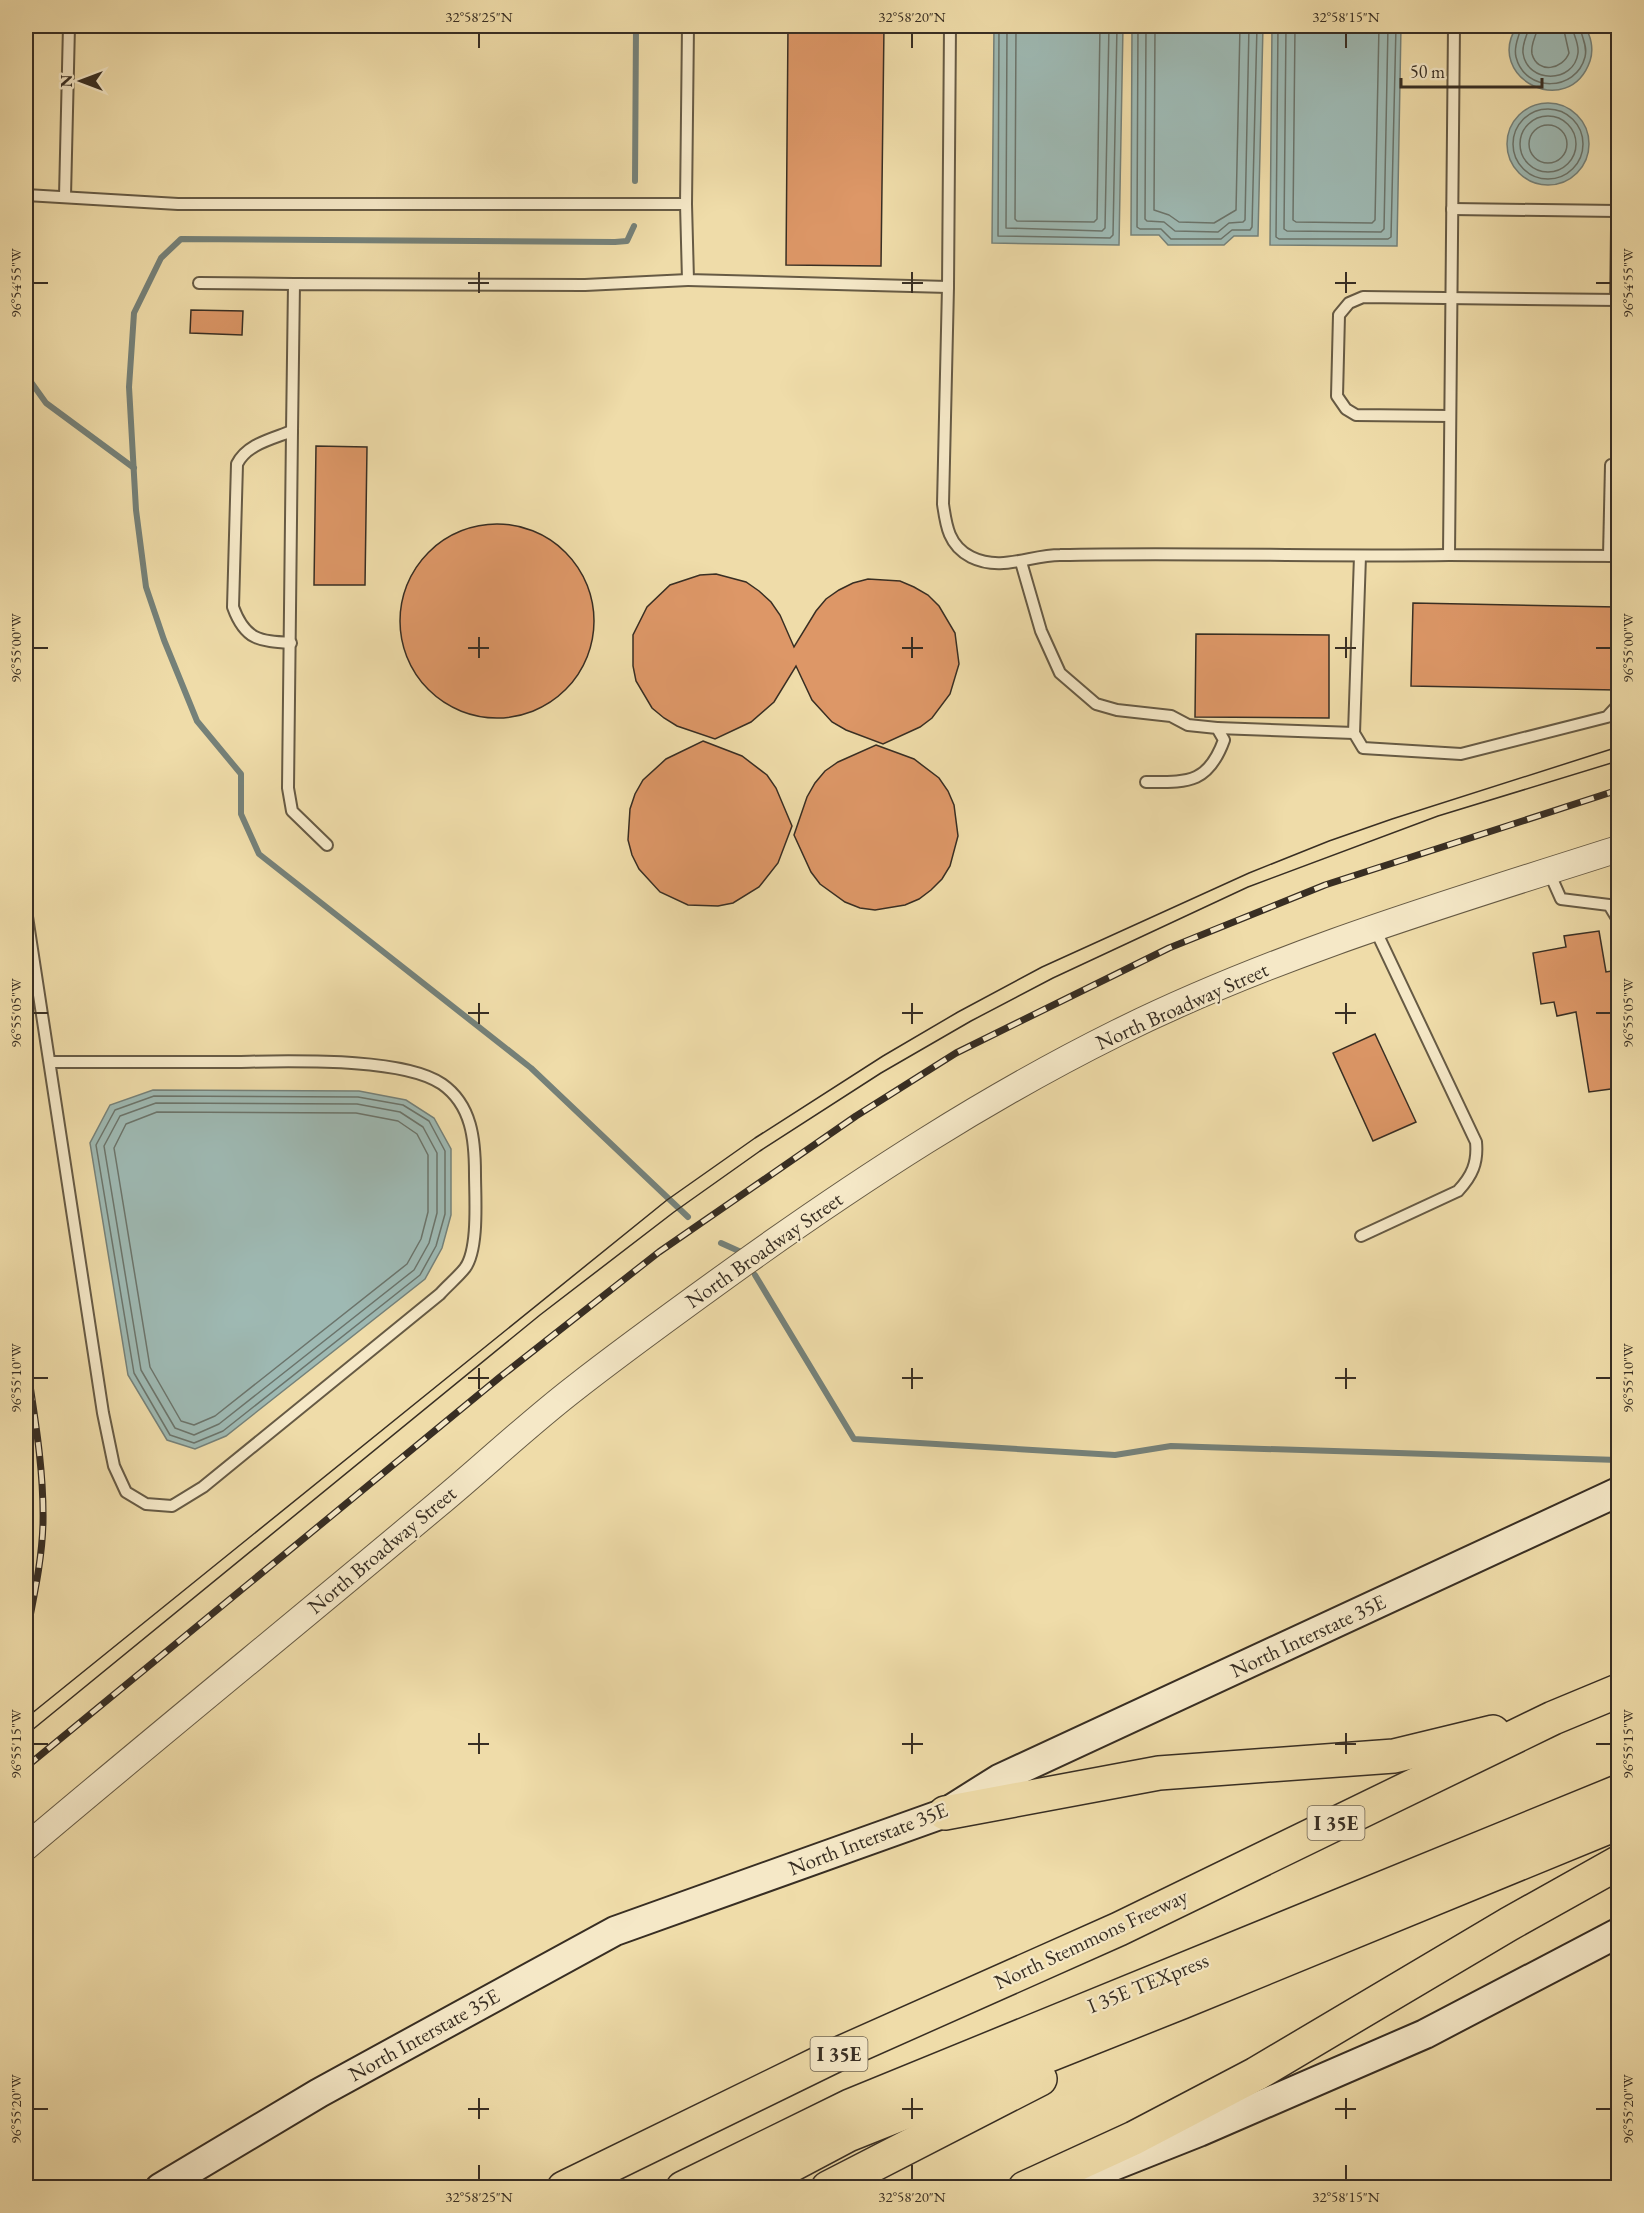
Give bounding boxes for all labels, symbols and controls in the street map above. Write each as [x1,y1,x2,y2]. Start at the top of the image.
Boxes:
text: 32°58'25"N [445,7,513,26]
text: 32°58'20"N [878,7,946,26]
text: 32°58'15"N [1312,7,1380,26]
north arrow [51,51,111,111]
scale bar [1401,51,1542,89]
text: 50 m [1410,60,1445,83]
text: N [56,74,77,87]
text: 96°54'55"W [6,248,25,318]
text: 96°54'55"W [1618,248,1637,318]
text: 96°55'00"W [6,613,25,683]
text: 96°55'00"W [1618,613,1637,683]
street label: North Broadway Street [1091,955,1272,1056]
text: 96°55'05"W [6,978,25,1048]
text: 96°55'05"W [1618,978,1637,1048]
street label: North Broadway Street [680,1185,848,1314]
text: 96°55'10"W [6,1343,25,1413]
text: 96°55'10"W [1618,1343,1637,1413]
street label: North Broadway Street [302,1479,462,1620]
street label: North Interstate 35E [1226,1588,1390,1683]
text: 96°55'15"W [6,1709,25,1779]
text: 96°55'15"W [1618,1709,1637,1779]
street label: North Interstate 35E [784,1796,951,1881]
road number: I 35E [1308,1806,1364,1840]
street label: North Stemmons Freeway [990,1881,1193,1995]
street label: I 35E TEXpress [1083,1946,1212,2019]
street label: North Interstate 35E [344,1982,504,2087]
road number: I 35E [810,2037,868,2071]
text: 96°55'20"W [6,2074,25,2144]
text: 96°55'20"W [1618,2074,1637,2144]
text: 32°58'25"N [445,2187,513,2206]
text: 32°58'20"N [878,2187,946,2206]
text: 32°58'15"N [1312,2187,1380,2206]

